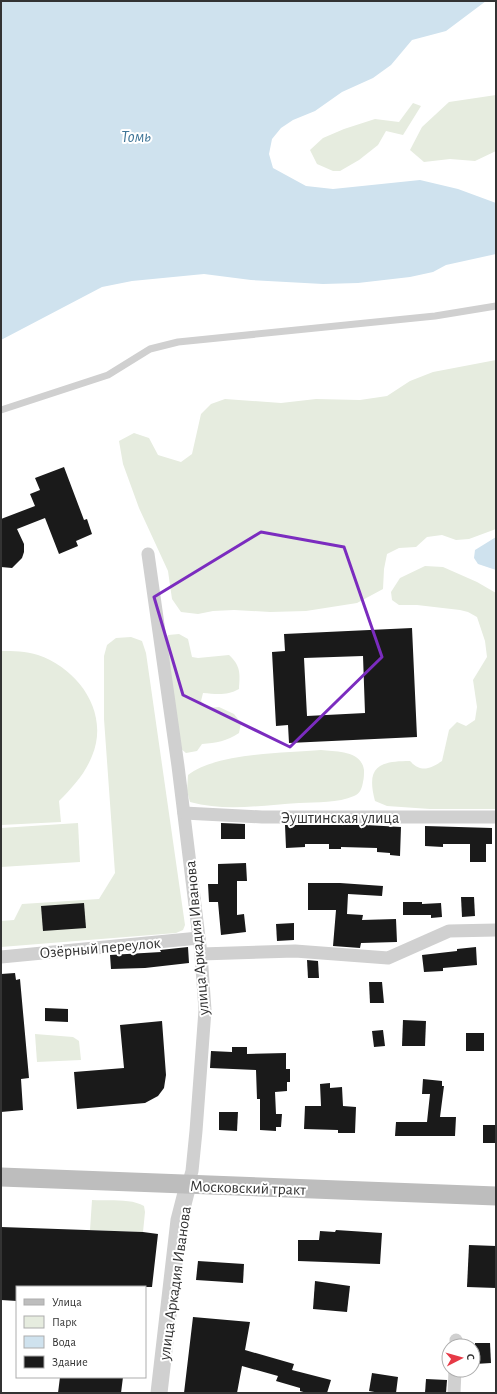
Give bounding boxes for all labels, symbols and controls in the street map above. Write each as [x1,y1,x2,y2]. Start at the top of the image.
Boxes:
water label: Томь [121,128,151,145]
street label: Эуштинская улица [281,810,399,827]
street label: улица Аркадия Иванова [182,860,213,1017]
street label: Озёрный переулок [39,935,162,962]
street label: Московский тракт [190,1178,307,1198]
street label: улица Аркадия Иванова [156,1205,195,1362]
legend [16,1286,146,1378]
text: Улица [52,1296,82,1308]
text: Парк [52,1316,77,1328]
text: Вода [52,1336,76,1348]
north arrow [441,1338,481,1378]
text: С [465,1353,476,1361]
text: Здание [52,1356,88,1368]

